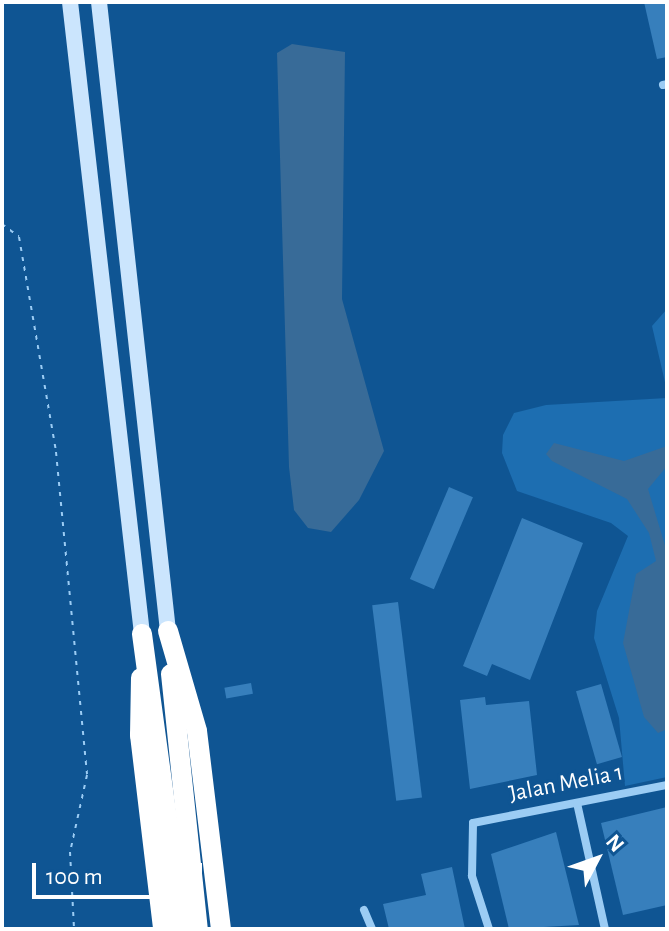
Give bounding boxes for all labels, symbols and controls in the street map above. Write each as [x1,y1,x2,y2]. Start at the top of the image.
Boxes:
street label: Jalan Melia 1 [506,759,626,809]
north arrow [557,819,637,899]
text: N [602,830,628,856]
scale bar [36,847,206,897]
text: 100 m [46,865,103,889]

